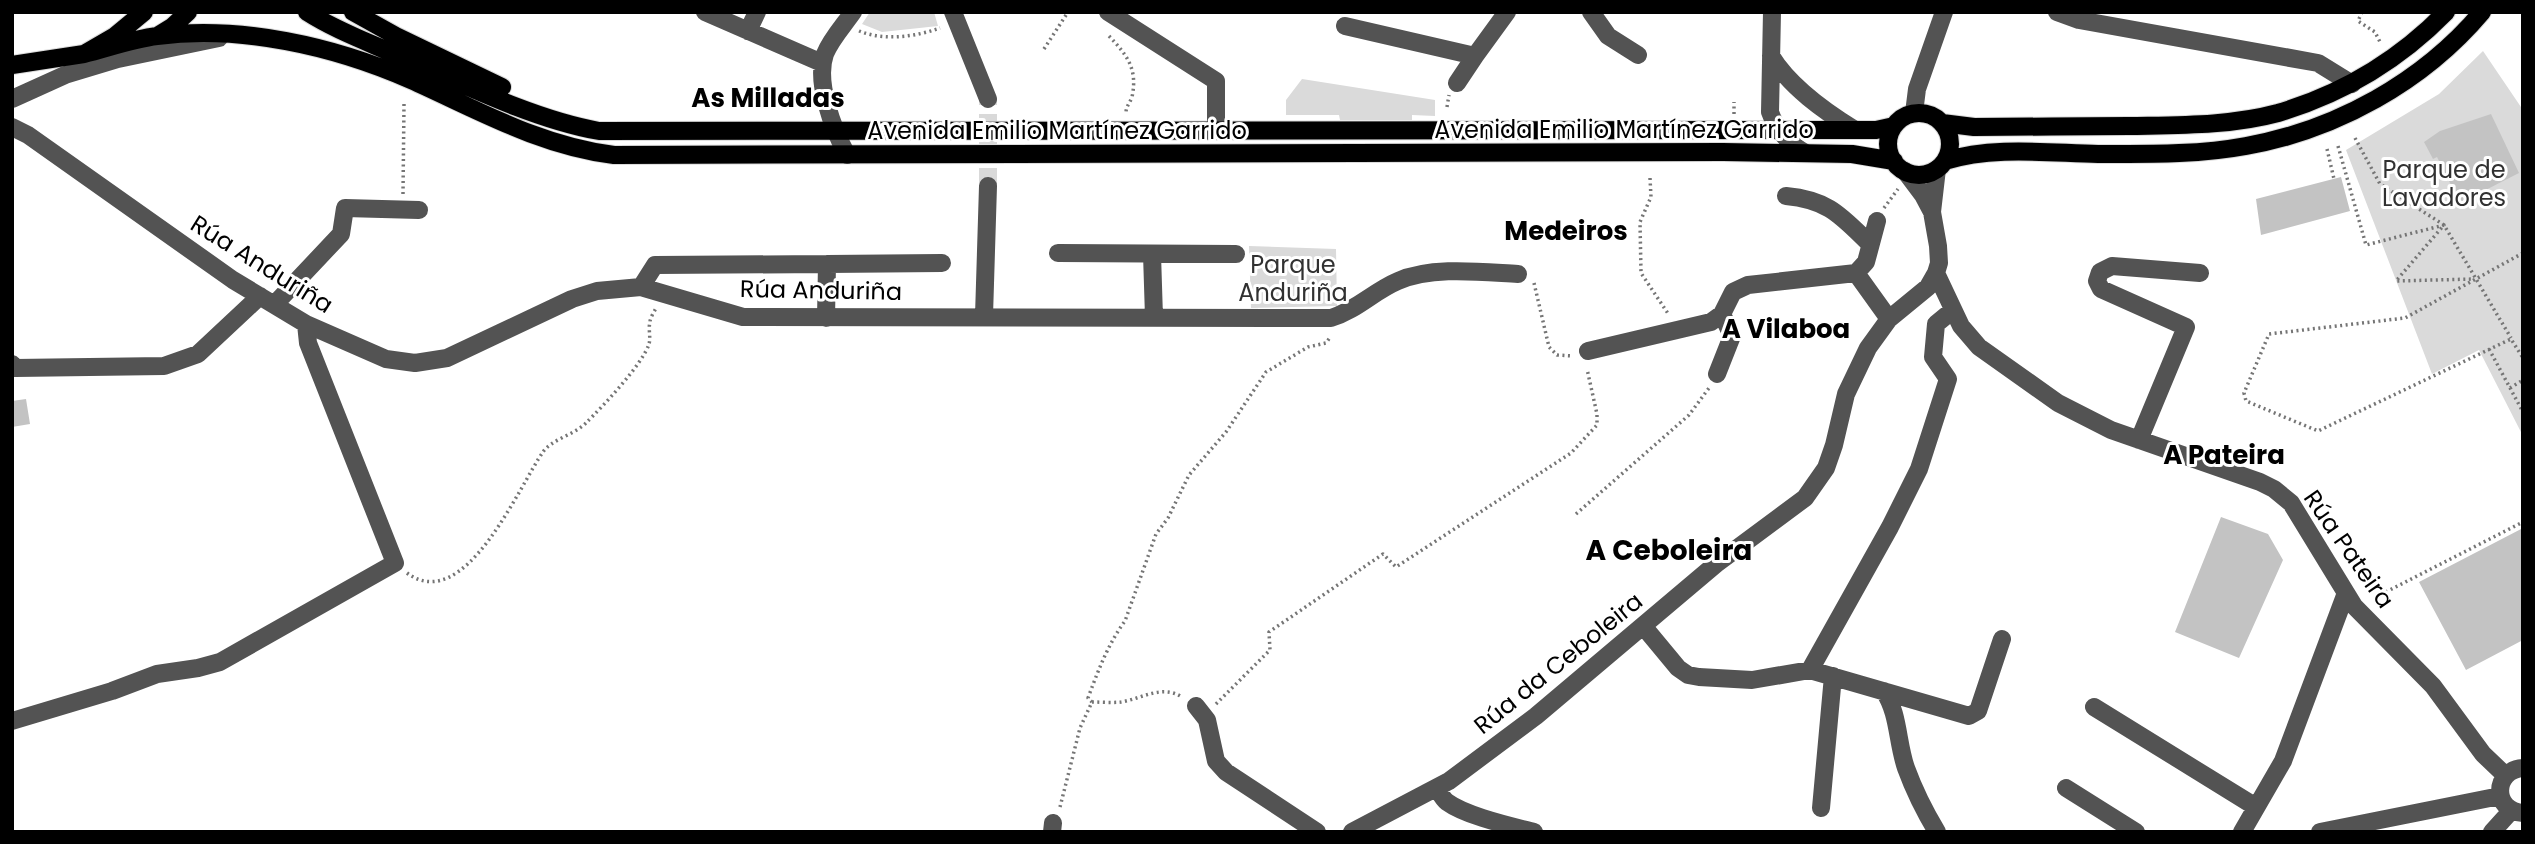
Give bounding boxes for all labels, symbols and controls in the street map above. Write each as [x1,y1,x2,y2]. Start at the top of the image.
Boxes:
district label: As Milladas [691,80,845,116]
street label: Avenida Emilio Martínez Garrido [1434,113,1814,146]
street label: Avenida Emilio Martínez Garrido [867,114,1247,147]
park label: Parque de Lavadores [2382,153,2506,214]
street label: Rúa Anduriña [184,207,340,321]
district label: Medeiros [1504,213,1628,249]
park label: Parque Anduriña [1238,248,1348,309]
street label: Rúa Anduriña [740,272,902,308]
district label: A Vilaboa [1722,311,1850,347]
district label: A Pateira [2163,437,2285,473]
street label: Rúa Pateira [2296,483,2402,615]
district label: A Ceboleira [1586,531,1752,570]
street label: Rúa da Ceboleira [1467,585,1649,741]

